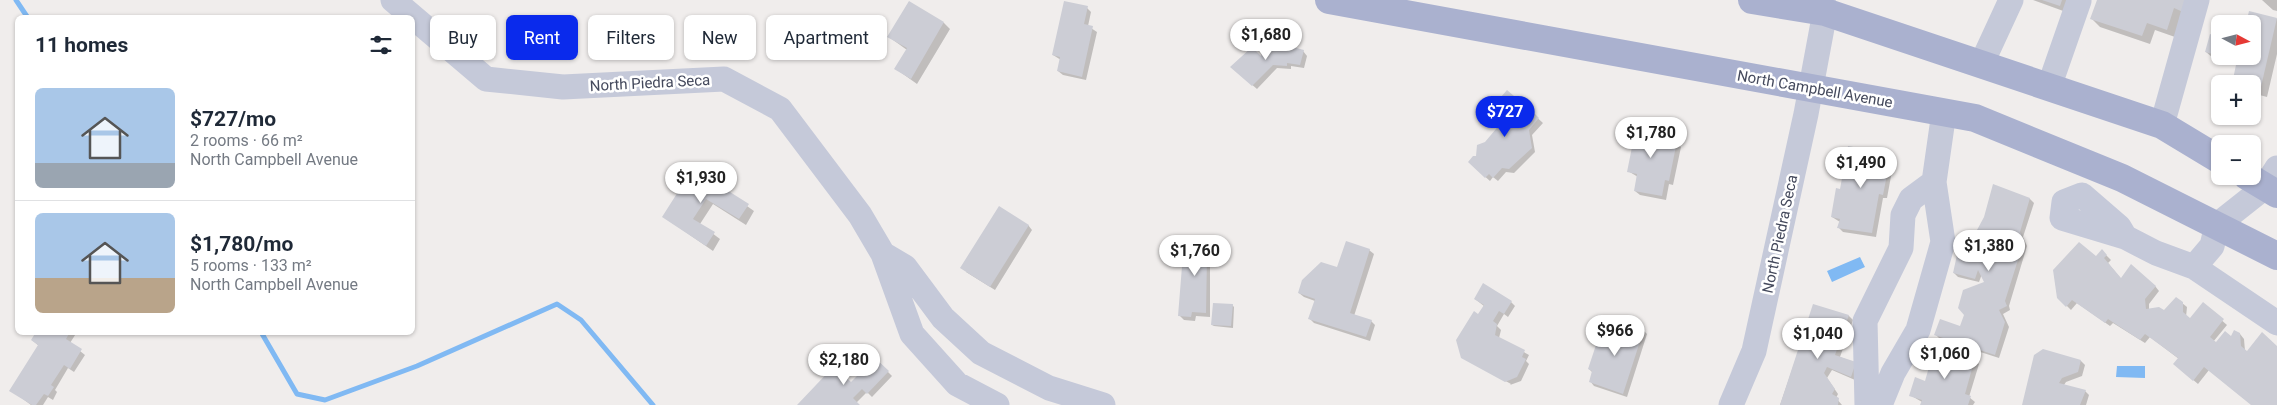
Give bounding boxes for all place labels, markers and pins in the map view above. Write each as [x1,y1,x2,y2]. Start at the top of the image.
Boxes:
pin: $1,680 [1225,18,1307,61]
pin: $727 [1475,96,1535,138]
pin: $1,780 [1610,116,1692,159]
pin: $1,490 [1820,146,1902,189]
pin: $1,930 [660,162,742,204]
pin: $1,380 [1948,230,2030,272]
pin: $1,760 [1154,234,1236,277]
pin: $966 [1585,314,1645,357]
pin: $1,040 [1777,318,1859,360]
pin: $1,060 [1904,338,1986,380]
pin: $2,180 [803,344,885,386]

